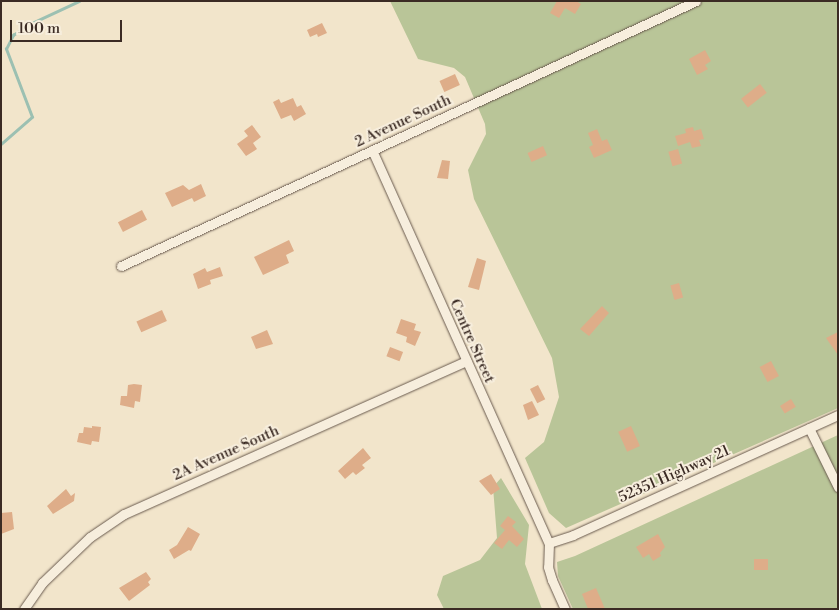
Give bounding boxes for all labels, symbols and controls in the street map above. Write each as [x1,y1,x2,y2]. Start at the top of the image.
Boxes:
scale bar [12,10,125,42]
text: 100 m [18,19,60,38]
street label: 2 Avenue South [352,91,454,151]
street label: Centre Street [445,296,499,386]
street label: 2A Avenue South [170,421,282,485]
street label: 52351 Highway 21 [616,441,732,507]

